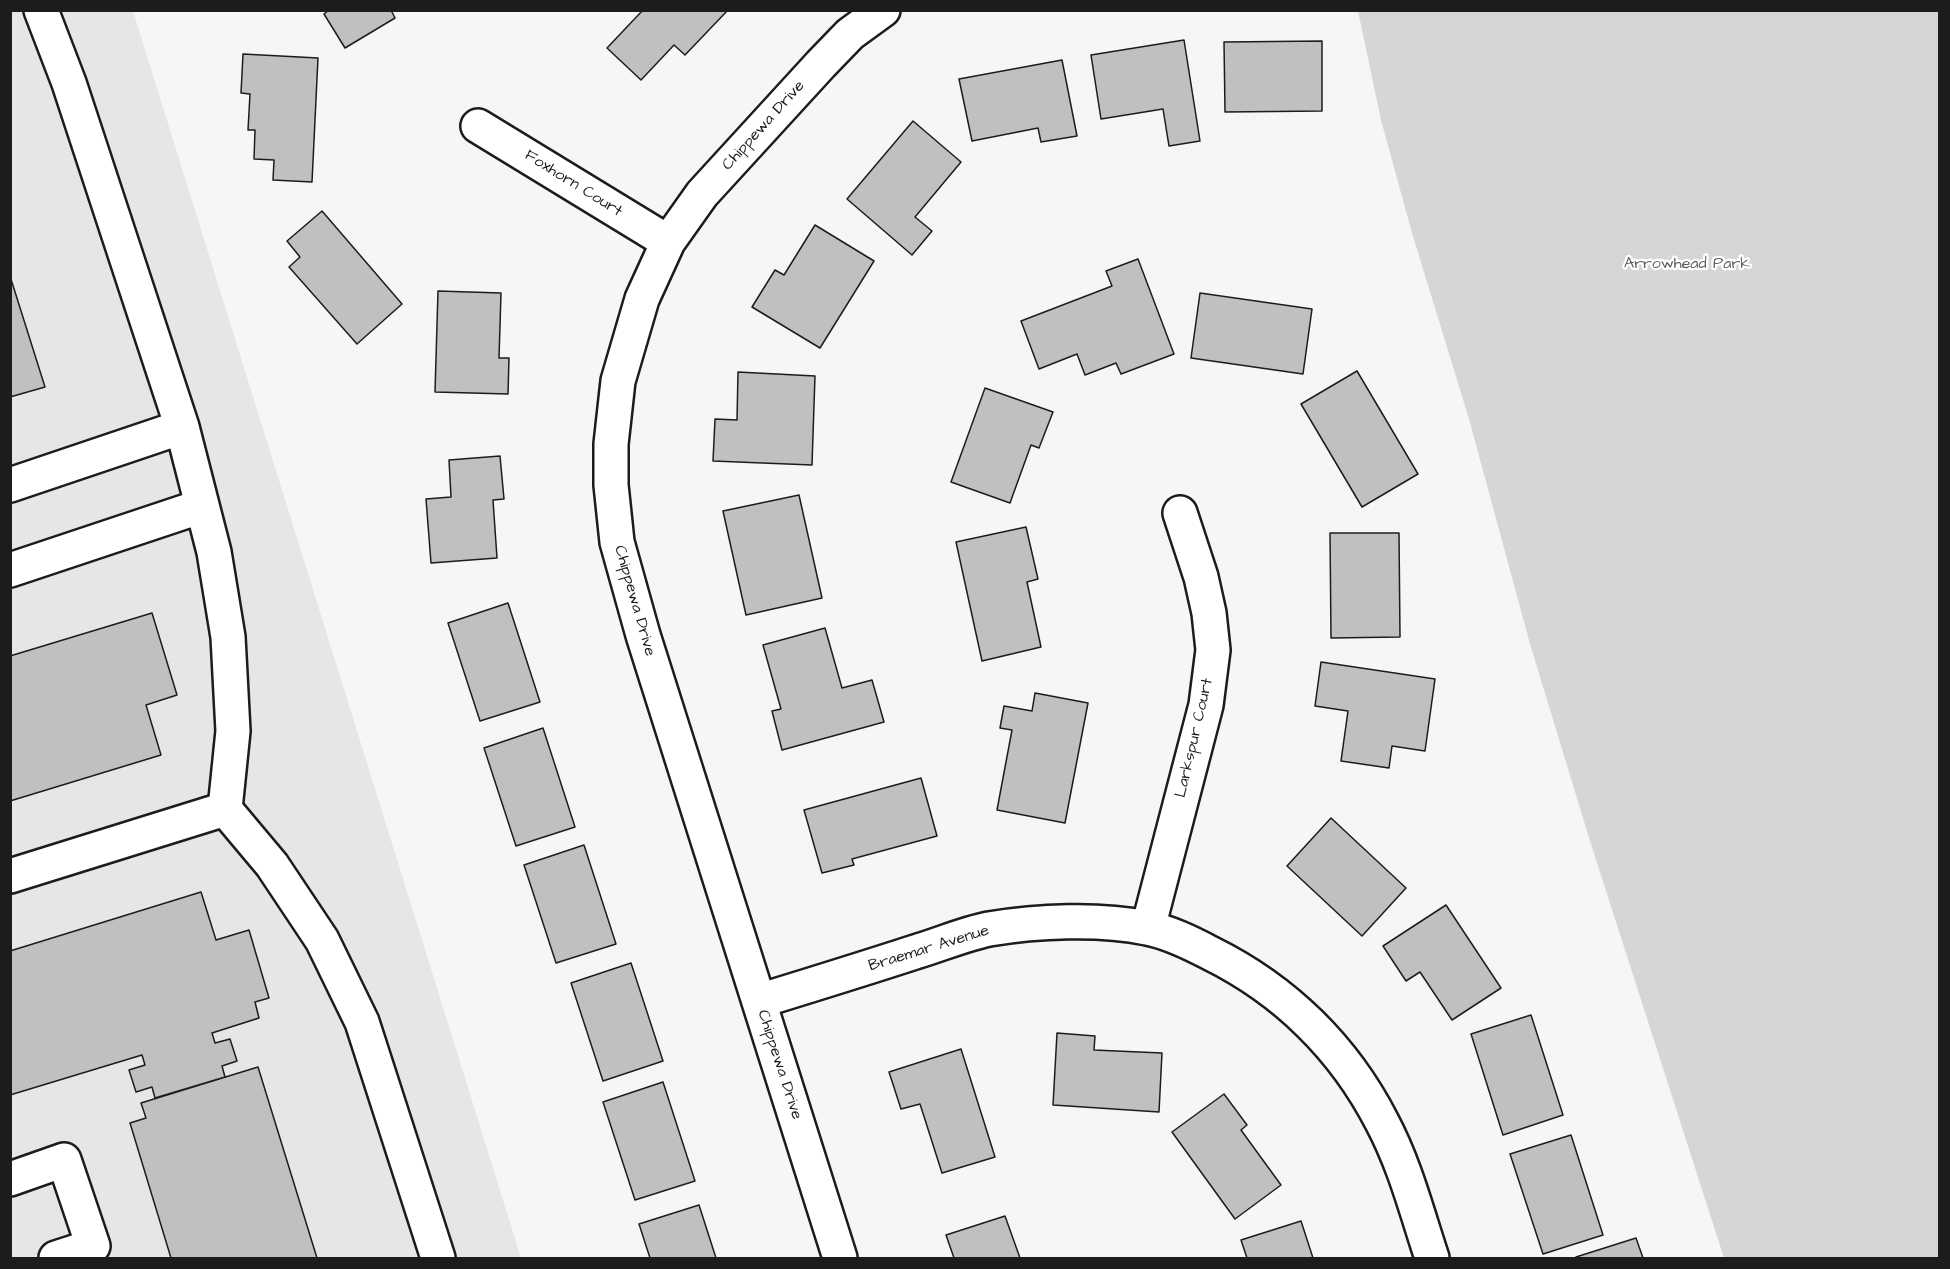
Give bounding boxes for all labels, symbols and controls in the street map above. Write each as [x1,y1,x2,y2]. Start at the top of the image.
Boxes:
street label: Chippewa Drive [719,77,809,175]
street label: Foxhorn Court [521,146,625,222]
park label: Arrowhead Park [1624,255,1750,275]
street label: Chippewa Drive [609,543,659,659]
street label: Larkspur Court [1172,676,1218,800]
street label: Braemar Avenue [867,922,991,976]
street label: Chippewa Drive [752,1008,806,1122]

